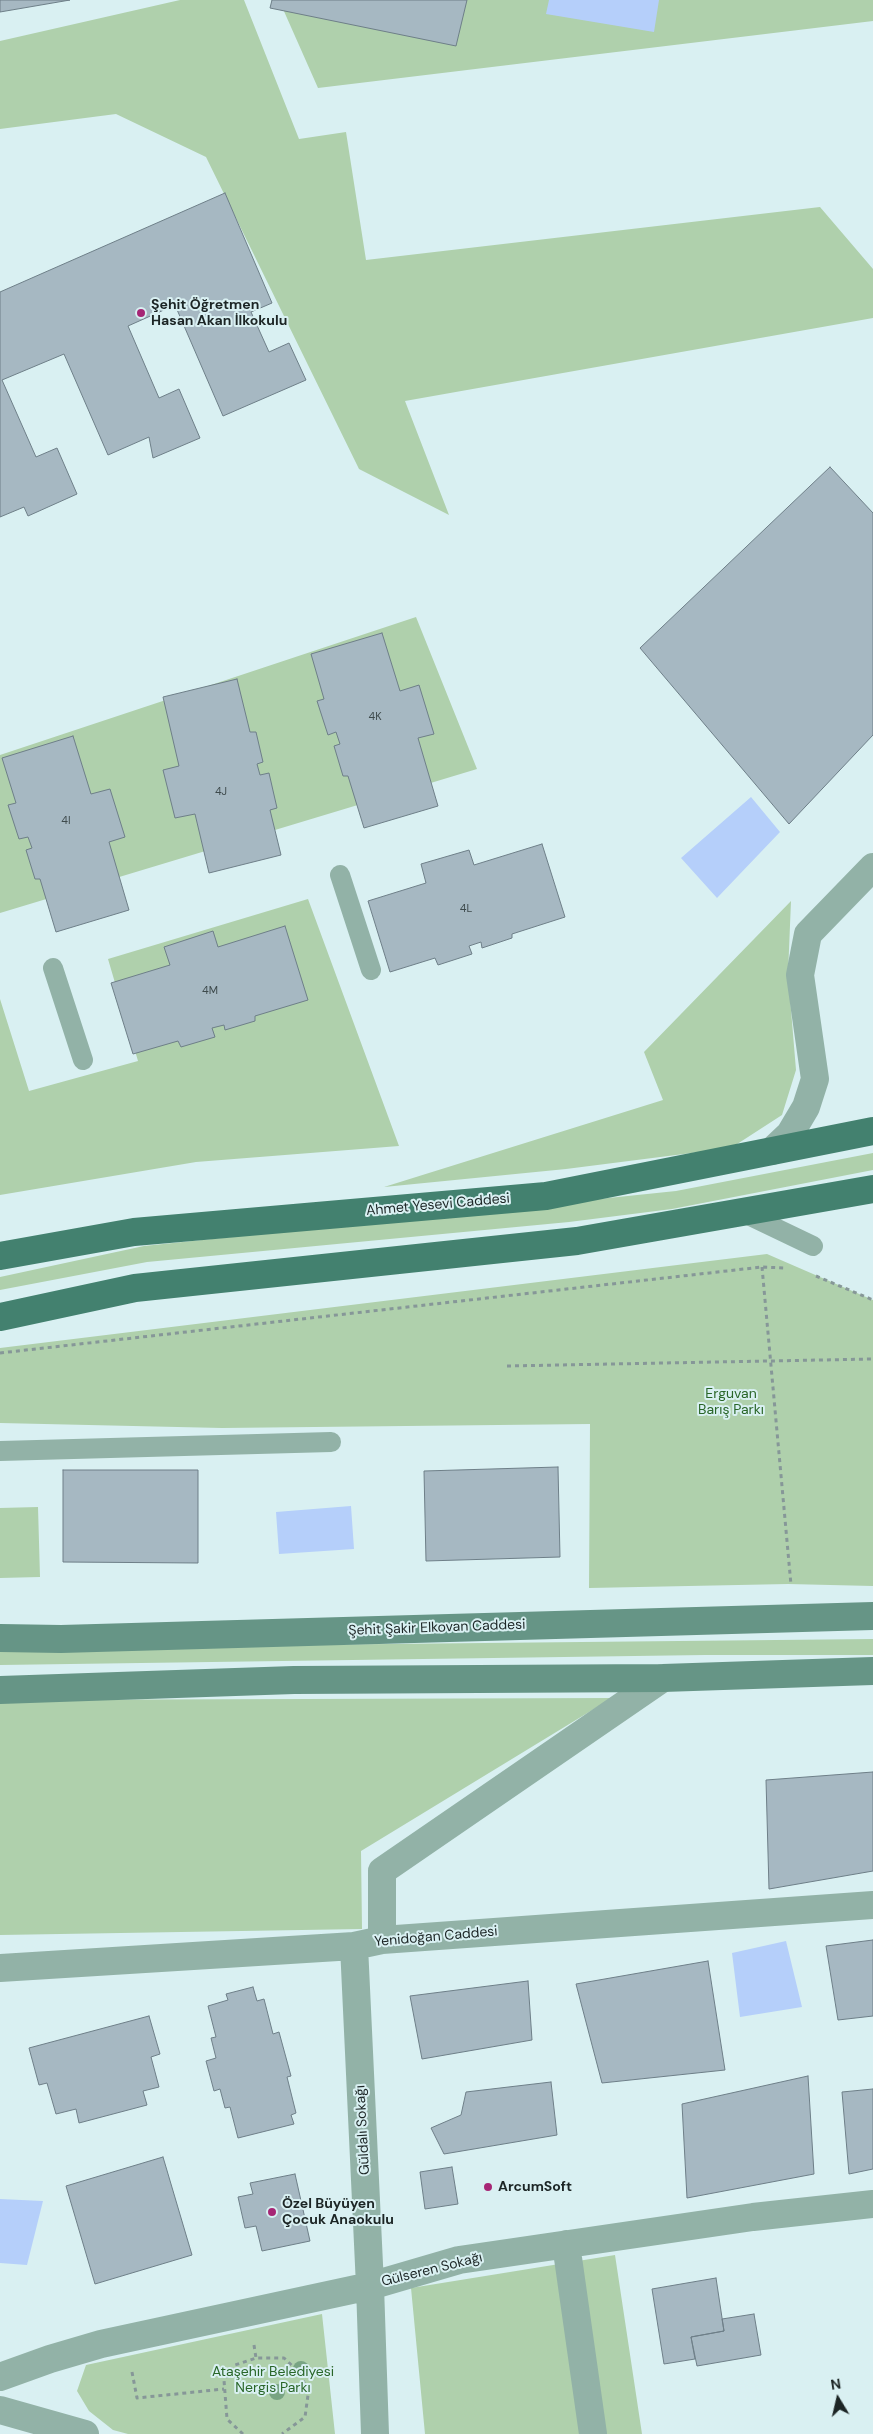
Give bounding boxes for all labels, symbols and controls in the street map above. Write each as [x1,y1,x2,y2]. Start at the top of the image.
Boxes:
place label: Şehit Öğretmen Hasan Akan İlkokulu [151,297,287,330]
marker: Şehit Öğretmen Hasan Akan İlkokulu [135,307,147,319]
house number: 4K [368,710,382,724]
house number: 4J [215,785,227,799]
house number: 4I [61,814,71,828]
house number: 4L [460,902,472,916]
house number: 4M [202,984,218,998]
street label: Ahmet Yesevi Caddesi [365,1190,511,1220]
park label: Erguvan Barış Parkı [698,1386,764,1418]
street label: Şehit Şakir Elkovan Caddesi [348,1617,526,1639]
street label: Yenidoğan Caddesi [374,1923,498,1951]
street label: Güldalı Sokağı [352,2085,374,2175]
place label: ArcumSoft [498,2179,572,2195]
marker: ArcumSoft [482,2181,494,2193]
place label: Özel Büyüyen Çocuk Anaokulu [282,2196,394,2228]
marker: Özel Büyüyen Çocuk Anaokulu [266,2206,278,2218]
street label: Gülseren Sokağı [380,2249,484,2291]
park label: Ataşehir Belediyesi Nergis Parkı [212,2364,334,2396]
north arrow [813,2374,863,2424]
text: N [829,2374,842,2394]

